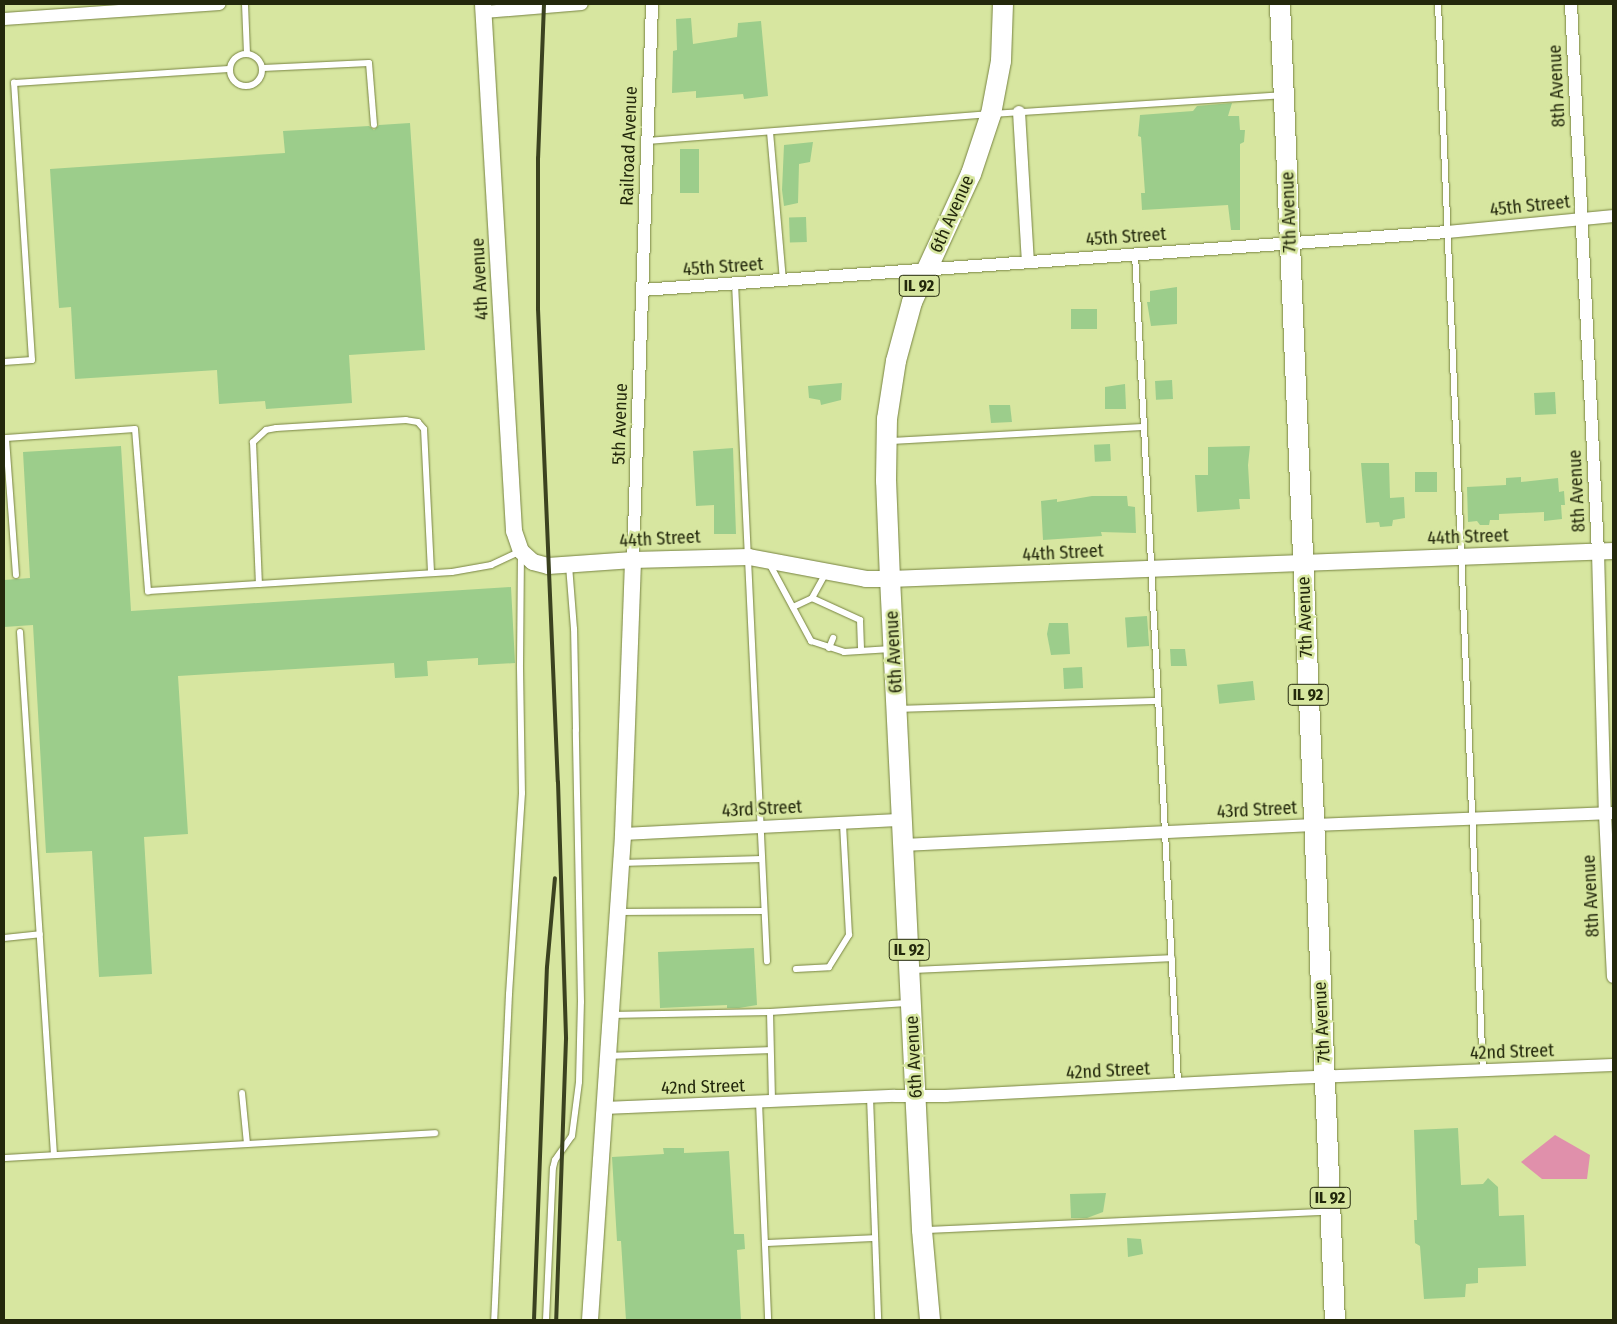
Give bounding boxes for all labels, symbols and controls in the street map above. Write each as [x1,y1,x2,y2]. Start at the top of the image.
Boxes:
street label: 8th Avenue [1544,44,1570,128]
street label: Railroad Avenue [616,86,642,206]
street label: 7th Avenue [1277,171,1301,253]
street label: 6th Avenue [925,172,979,256]
street label: 45th Street [1489,191,1571,221]
street label: 45th Street [1085,223,1167,251]
street label: 4th Avenue [467,237,493,321]
street label: 45th Street [682,253,764,281]
road number: IL 92 [898,272,940,300]
street label: 5th Avenue [608,383,632,465]
street label: 8th Avenue [1564,449,1590,533]
street label: 44th Street [1427,525,1509,549]
street label: 44th Street [619,526,701,552]
street label: 44th Street [1022,540,1104,566]
street label: 7th Avenue [1293,576,1317,658]
street label: 6th Avenue [881,610,907,694]
road number: IL 92 [1287,682,1329,708]
street label: 43rd Street [721,796,803,822]
street label: 43rd Street [1216,797,1298,823]
street label: 8th Avenue [1578,854,1604,938]
road number: IL 92 [888,936,930,964]
street label: 7th Avenue [1309,981,1335,1063]
street label: 6th Avenue [901,1015,927,1099]
street label: 42nd Street [1470,1040,1554,1064]
street label: 42nd Street [1065,1058,1151,1084]
street label: 42nd Street [661,1075,745,1099]
road number: IL 92 [1309,1184,1351,1212]

